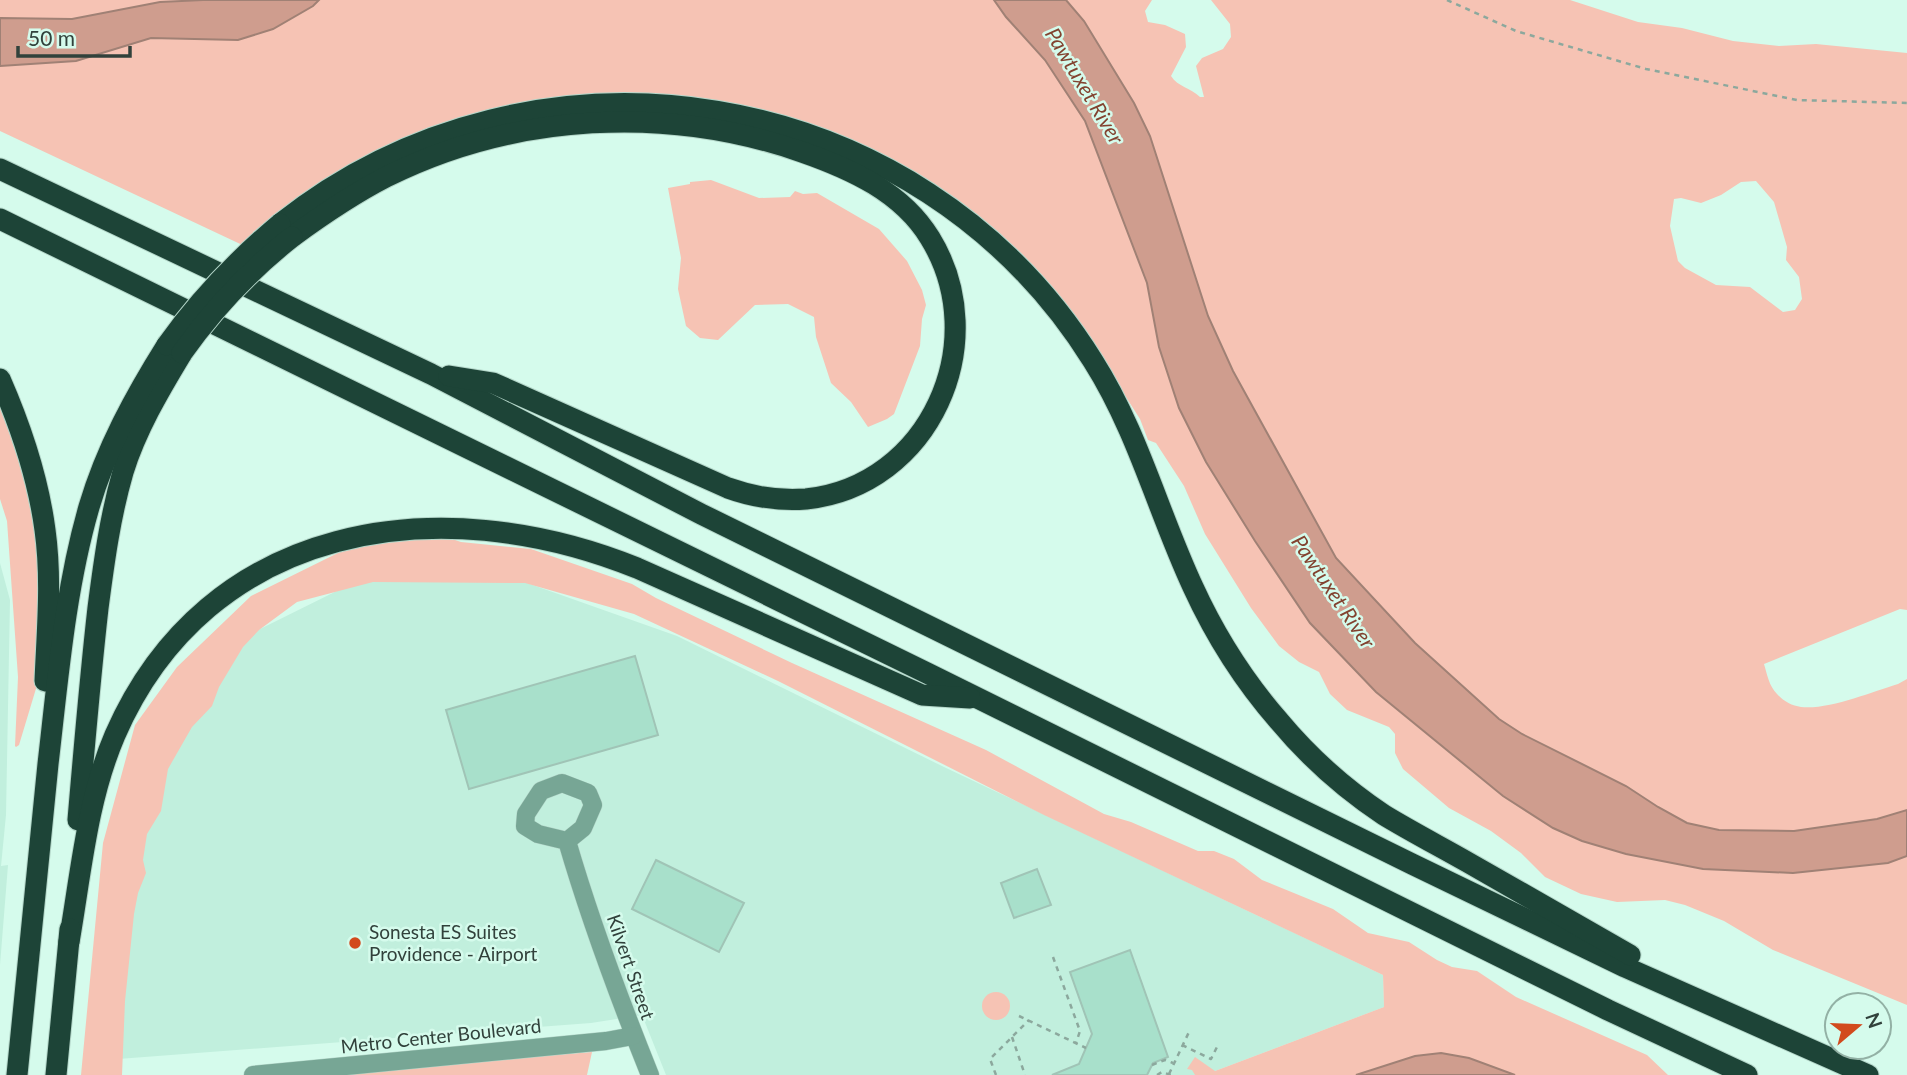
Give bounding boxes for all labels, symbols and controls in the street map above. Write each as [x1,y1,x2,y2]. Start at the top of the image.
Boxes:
scale bar [18,14,130,58]
water label: Pawtuxet River [1041,23,1130,149]
text: 50 m [28,25,75,50]
water label: Pawtuxet River [1287,530,1382,653]
street label: Kilvert Street [603,911,660,1023]
place label: Sonesta ES Suites Providence - Airport [369,920,538,965]
marker: Sonesta ES Suites Providence - Airport [347,935,363,951]
north arrow [1823,991,1893,1061]
text: N [1861,1010,1888,1031]
street label: Metro Center Boulevard [340,1014,542,1057]

